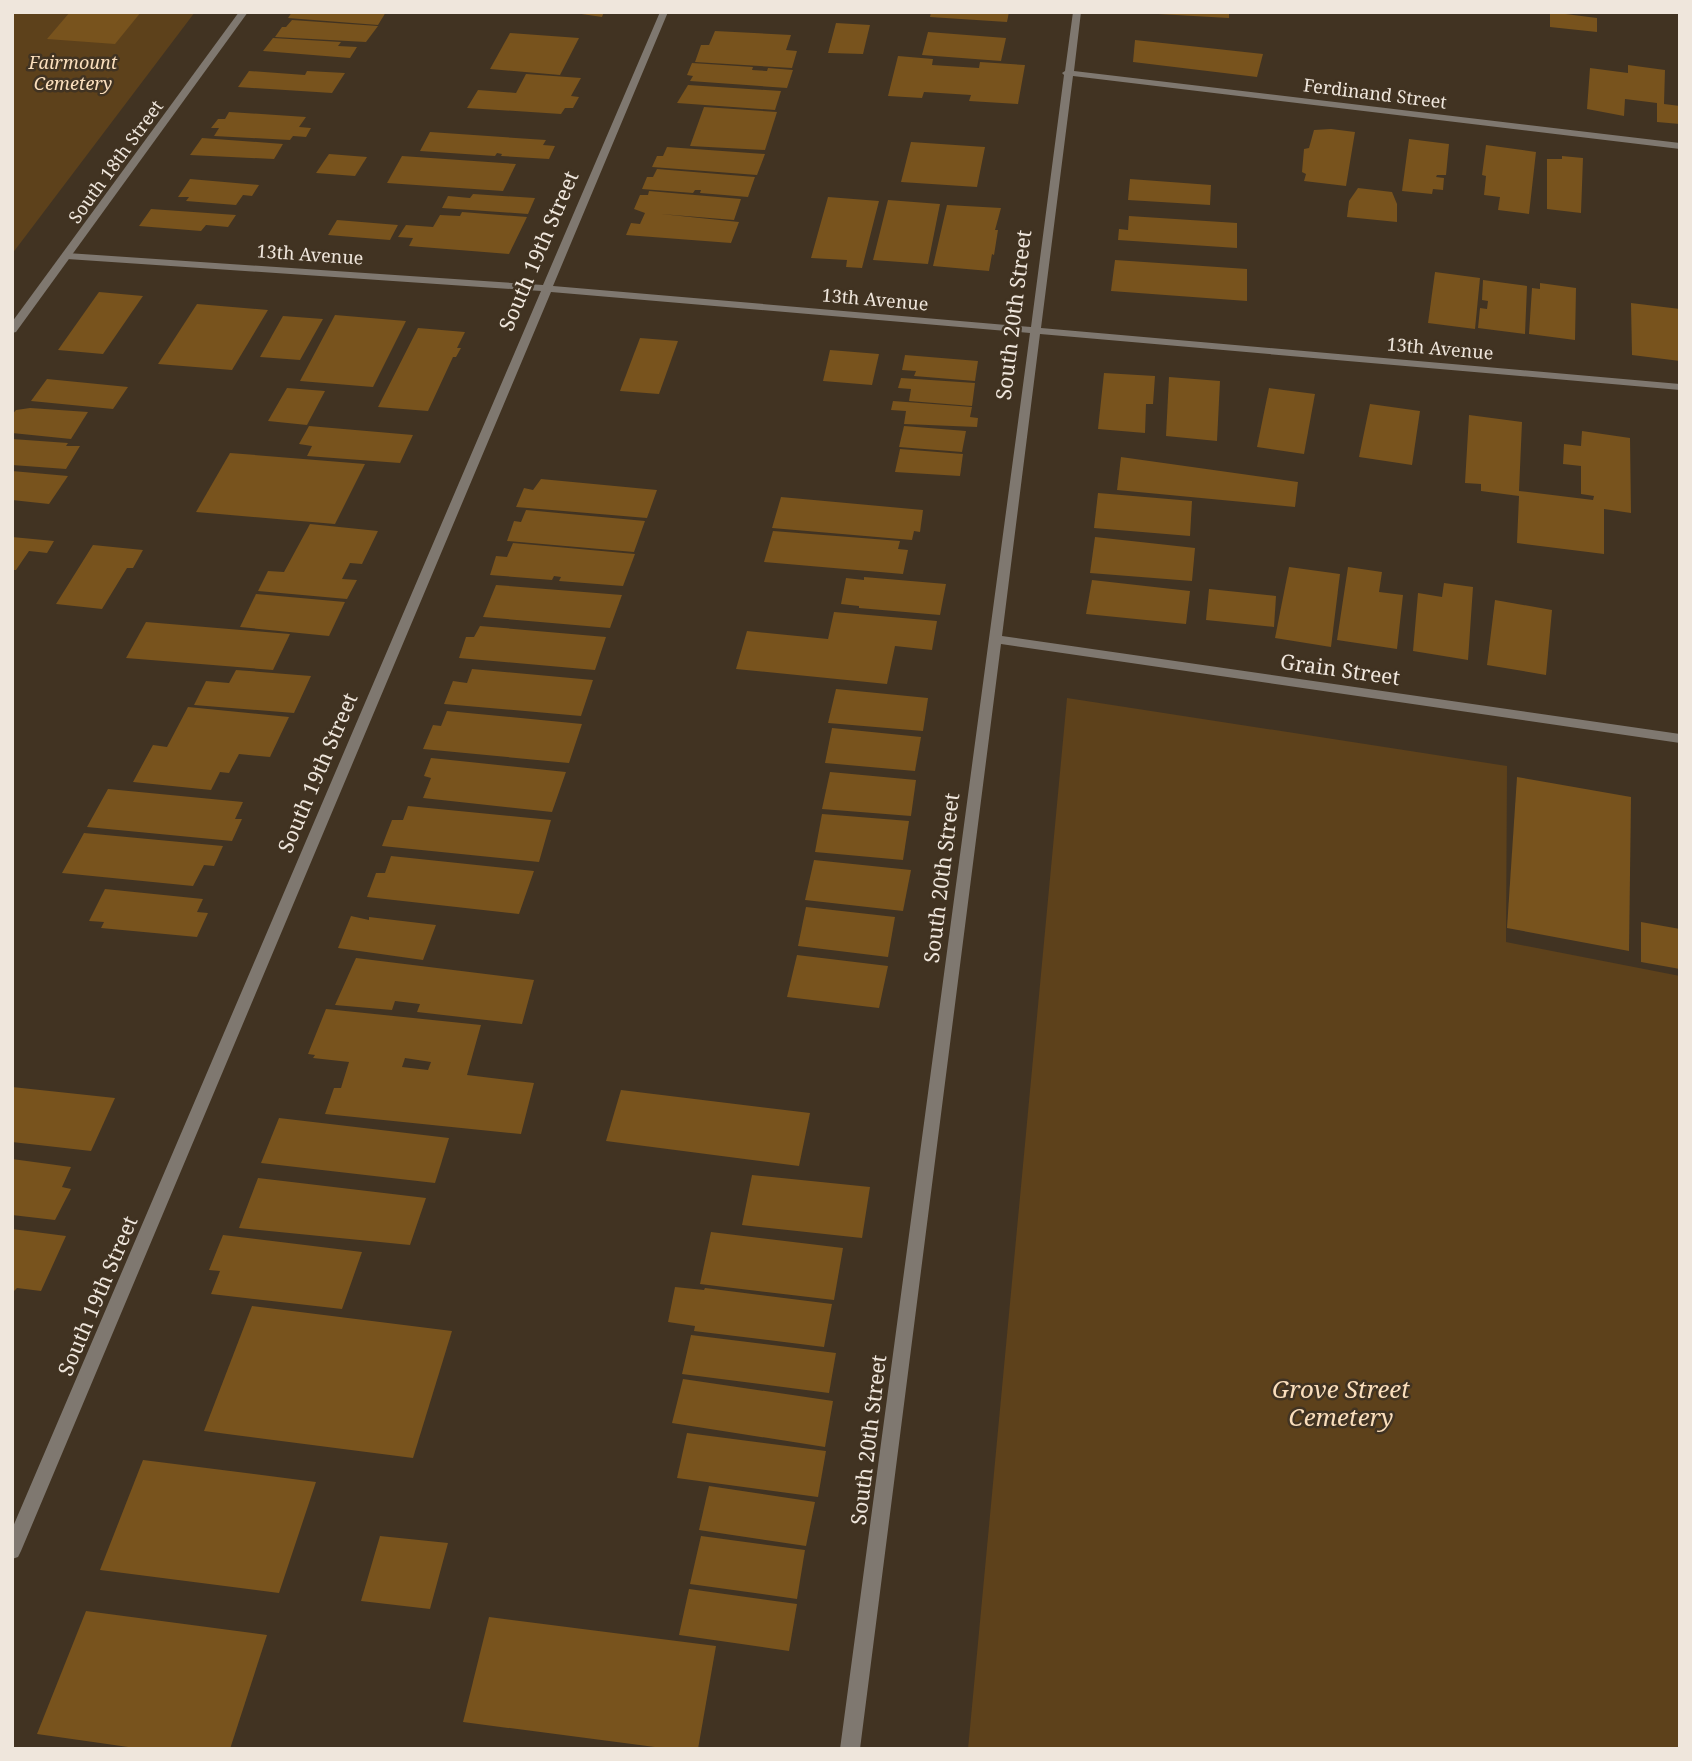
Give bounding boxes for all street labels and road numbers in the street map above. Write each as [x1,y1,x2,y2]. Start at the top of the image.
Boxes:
street label: Ferdinand Street [1302,72,1448,114]
street label: South 18th Street [62,95,168,228]
street label: South 19th Street [492,166,584,335]
street label: South 20th Street [989,228,1037,402]
street label: 13th Avenue [256,238,364,270]
street label: 13th Avenue [821,282,929,316]
street label: 13th Avenue [1386,331,1494,365]
street label: Grain Street [1278,647,1402,691]
street label: South 19th Street [271,688,363,857]
street label: South 20th Street [917,791,965,965]
street label: South 19th Street [51,1211,143,1380]
street label: South 20th Street [844,1353,892,1527]

